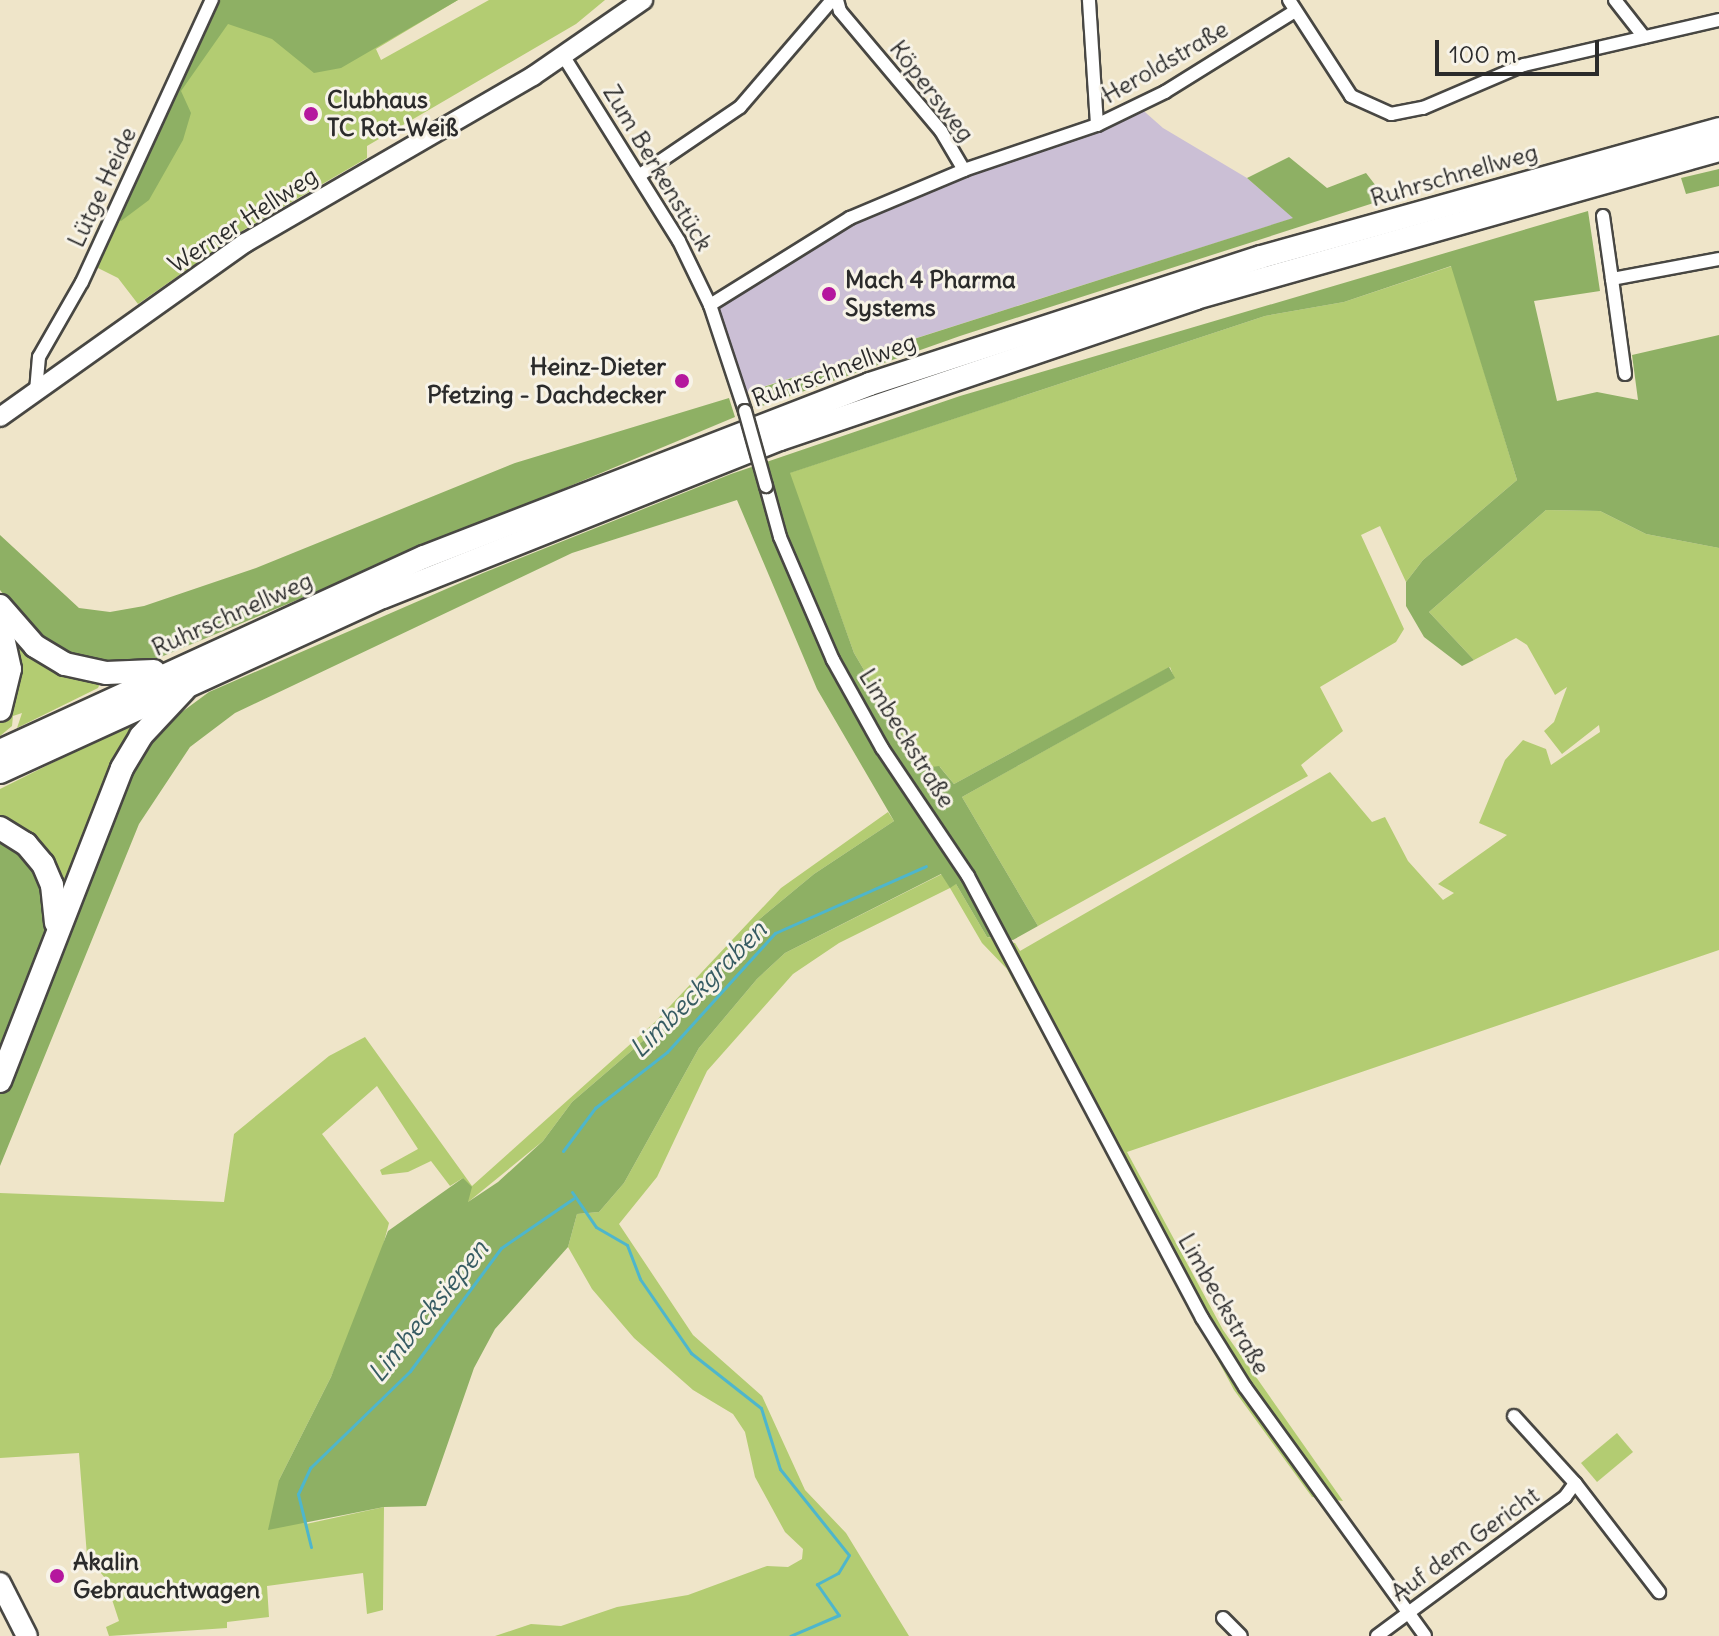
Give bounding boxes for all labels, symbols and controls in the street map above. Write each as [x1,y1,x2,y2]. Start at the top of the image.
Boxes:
street label: Heroldstraße [1097,14,1233,110]
scale bar [1439,24,1603,74]
street label: Köpersweg [884,35,980,147]
text: 100 m [1449,39,1517,69]
street label: Zum Berkenstück [597,80,719,256]
place label: Clubhaus TC Rot-Weiß [327,86,458,142]
marker: Clubhaus TC Rot-Weiß [302,105,320,123]
street label: Lütge Heide [62,122,142,252]
street label: Ruhrschnellweg [1367,137,1541,213]
street label: Werner Hellweg [163,161,323,279]
place label: Mach 4 Pharma Systems [845,266,1016,322]
marker: Mach 4 Pharma Systems [820,285,838,303]
street label: Ruhrschnellweg [748,327,920,413]
place label: Heinz-Dieter Pfetzing - Dachdecker [427,353,666,409]
marker: Heinz-Dieter Pfetzing - Dachdecker [673,372,691,390]
street label: Ruhrschnellweg [147,566,317,662]
street label: Limbeckstraße [853,663,961,813]
water label: Limbeckgraben [623,914,773,1064]
street label: Limbeckstraße [1172,1228,1276,1380]
water label: Limbecksiepen [361,1234,495,1388]
street label: Auf dem Gericht [1385,1481,1545,1607]
place label: Akalin Gebrauchtwagen [73,1548,260,1604]
marker: Akalin Gebrauchtwagen [48,1567,66,1585]

